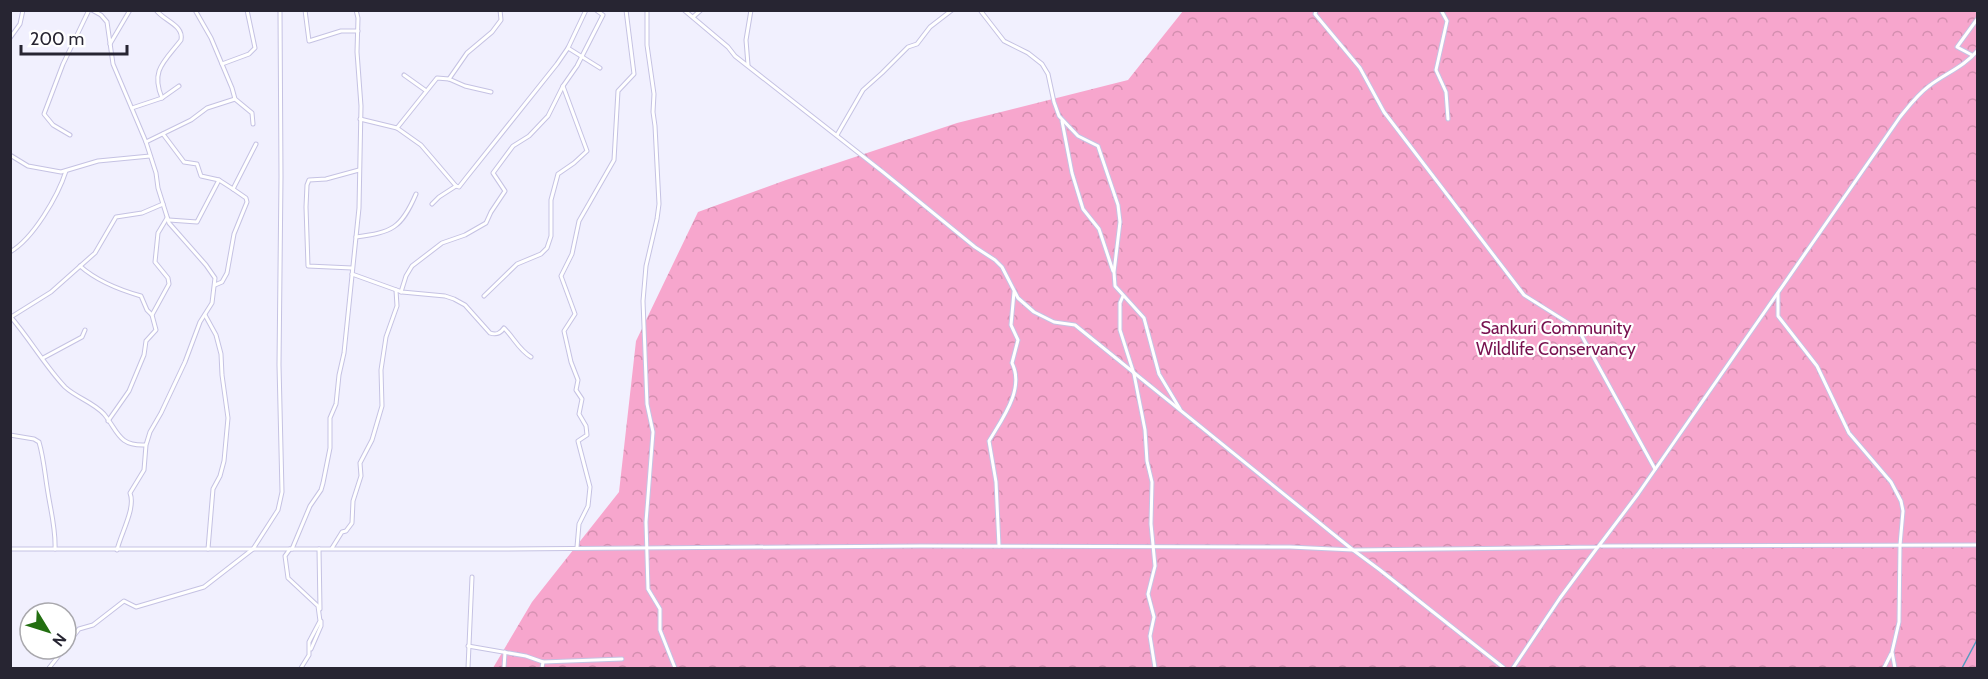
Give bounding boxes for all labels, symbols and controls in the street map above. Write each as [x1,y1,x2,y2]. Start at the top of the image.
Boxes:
scale bar [21,18,128,56]
text: 200 m [30,28,84,50]
park label: Sankuri Community Wildlife Conservancy [1476,317,1636,360]
north arrow [18,601,78,661]
text: N [48,630,70,650]

